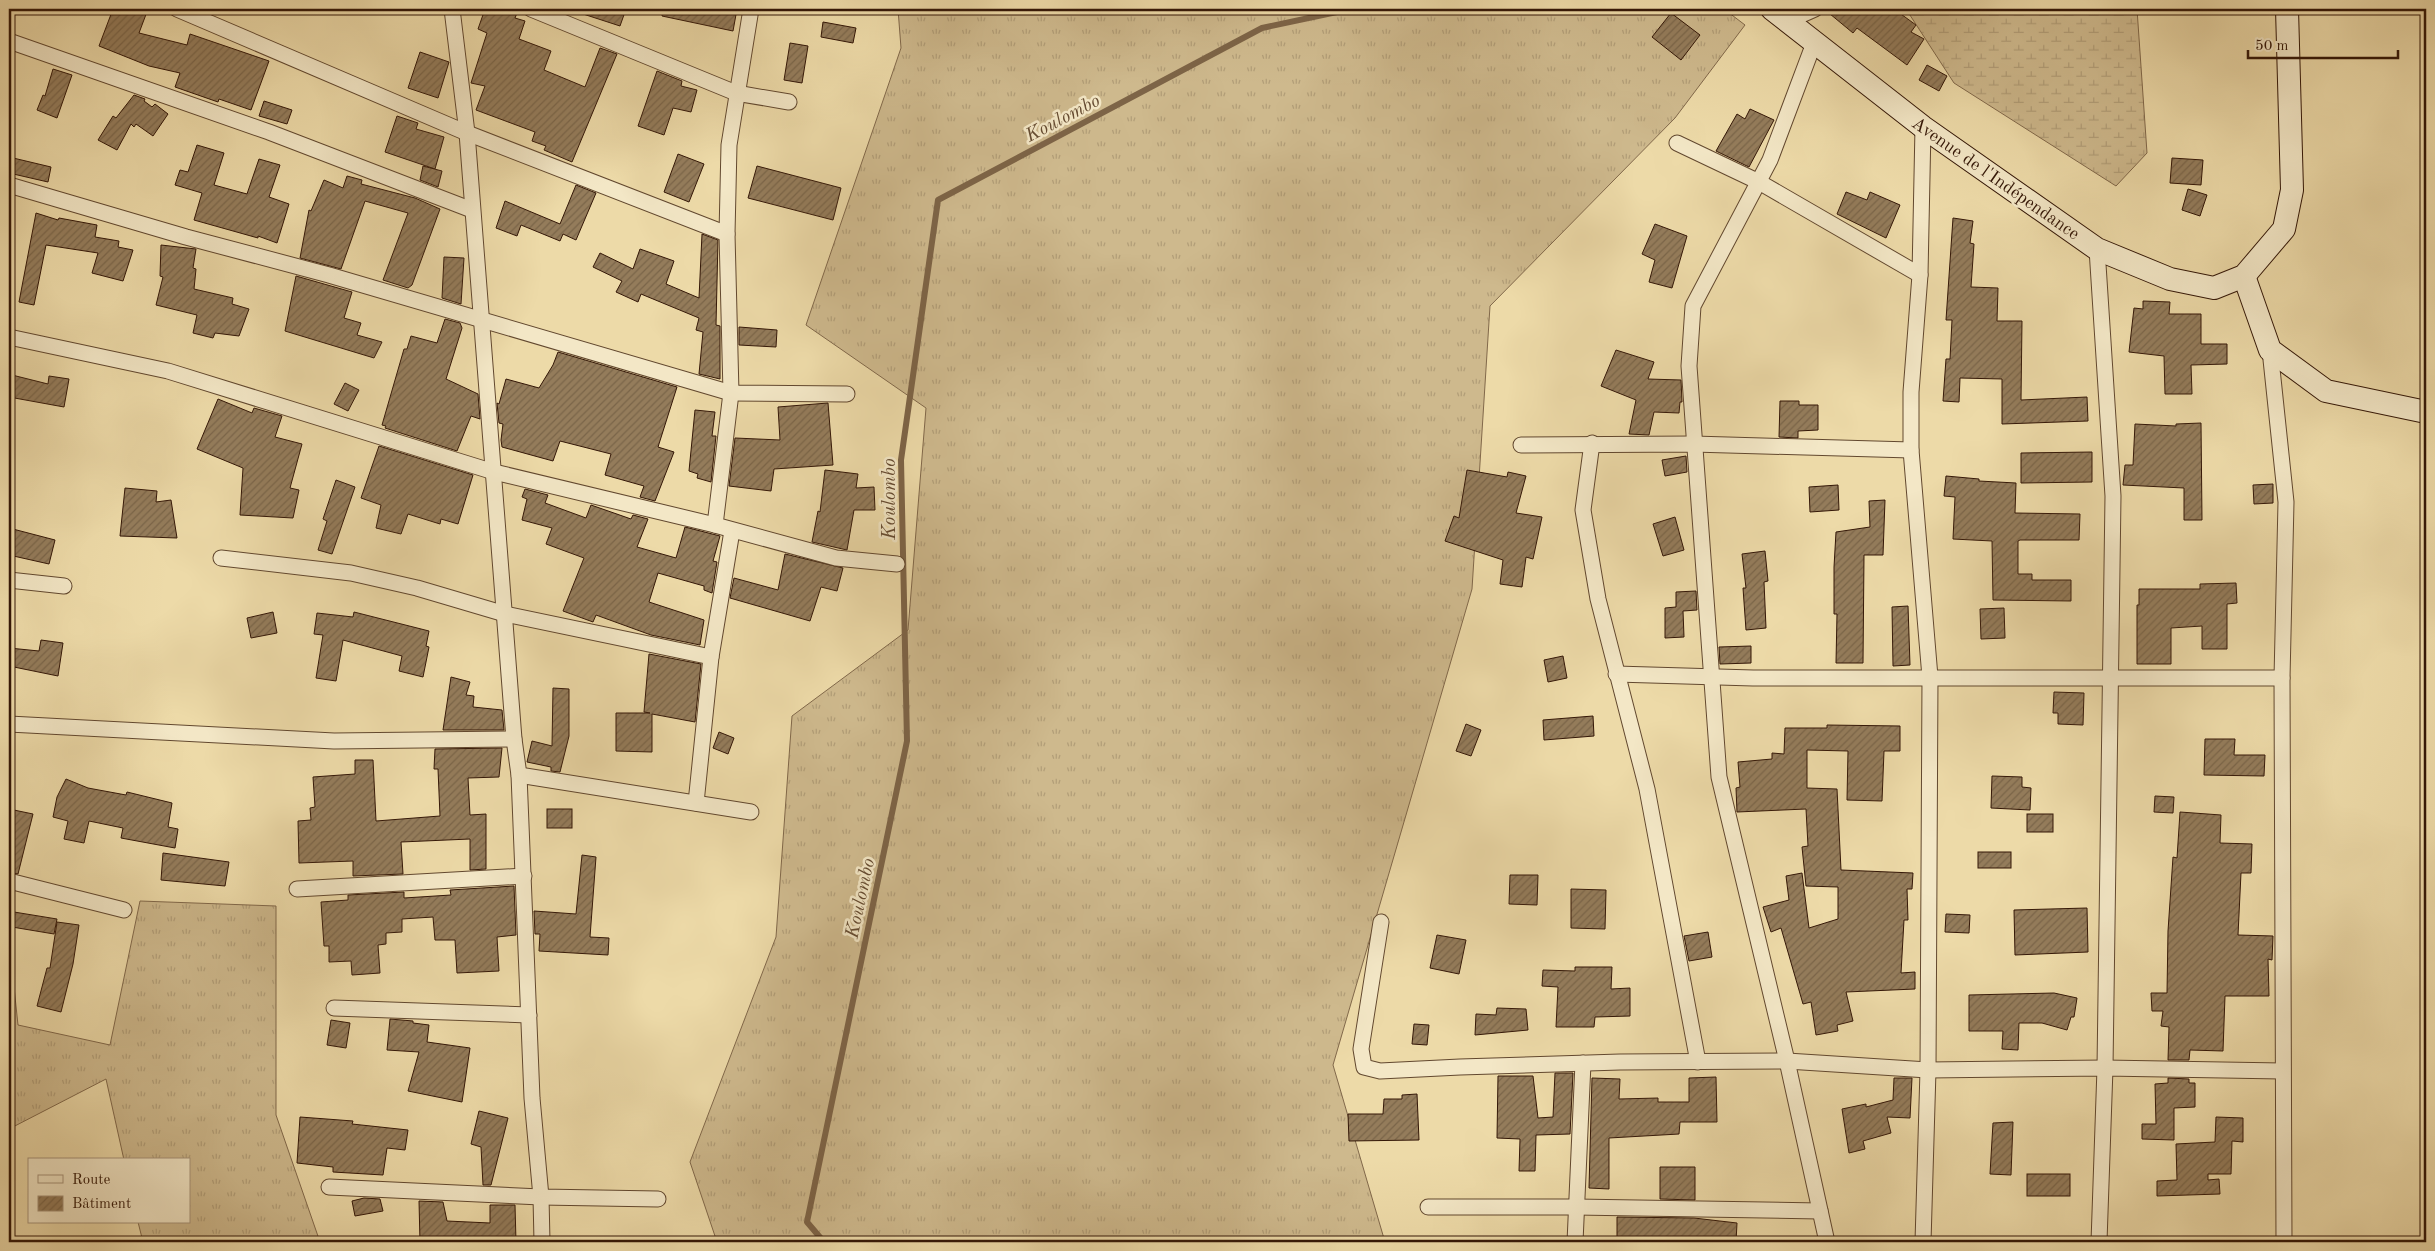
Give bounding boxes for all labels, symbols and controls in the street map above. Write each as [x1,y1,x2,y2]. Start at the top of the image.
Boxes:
scale bar [2248,28,2398,60]
text: 50 m [2255,39,2289,54]
water label: Koulombo [1022,92,1104,147]
street label: Avenue de l'Indépendance [1908,114,2083,244]
water label: Koulombo [881,458,900,541]
water label: Koulombo [843,856,879,941]
legend [28,1158,190,1224]
text: Route [72,1173,110,1188]
text: Bâtiment [72,1197,131,1212]

